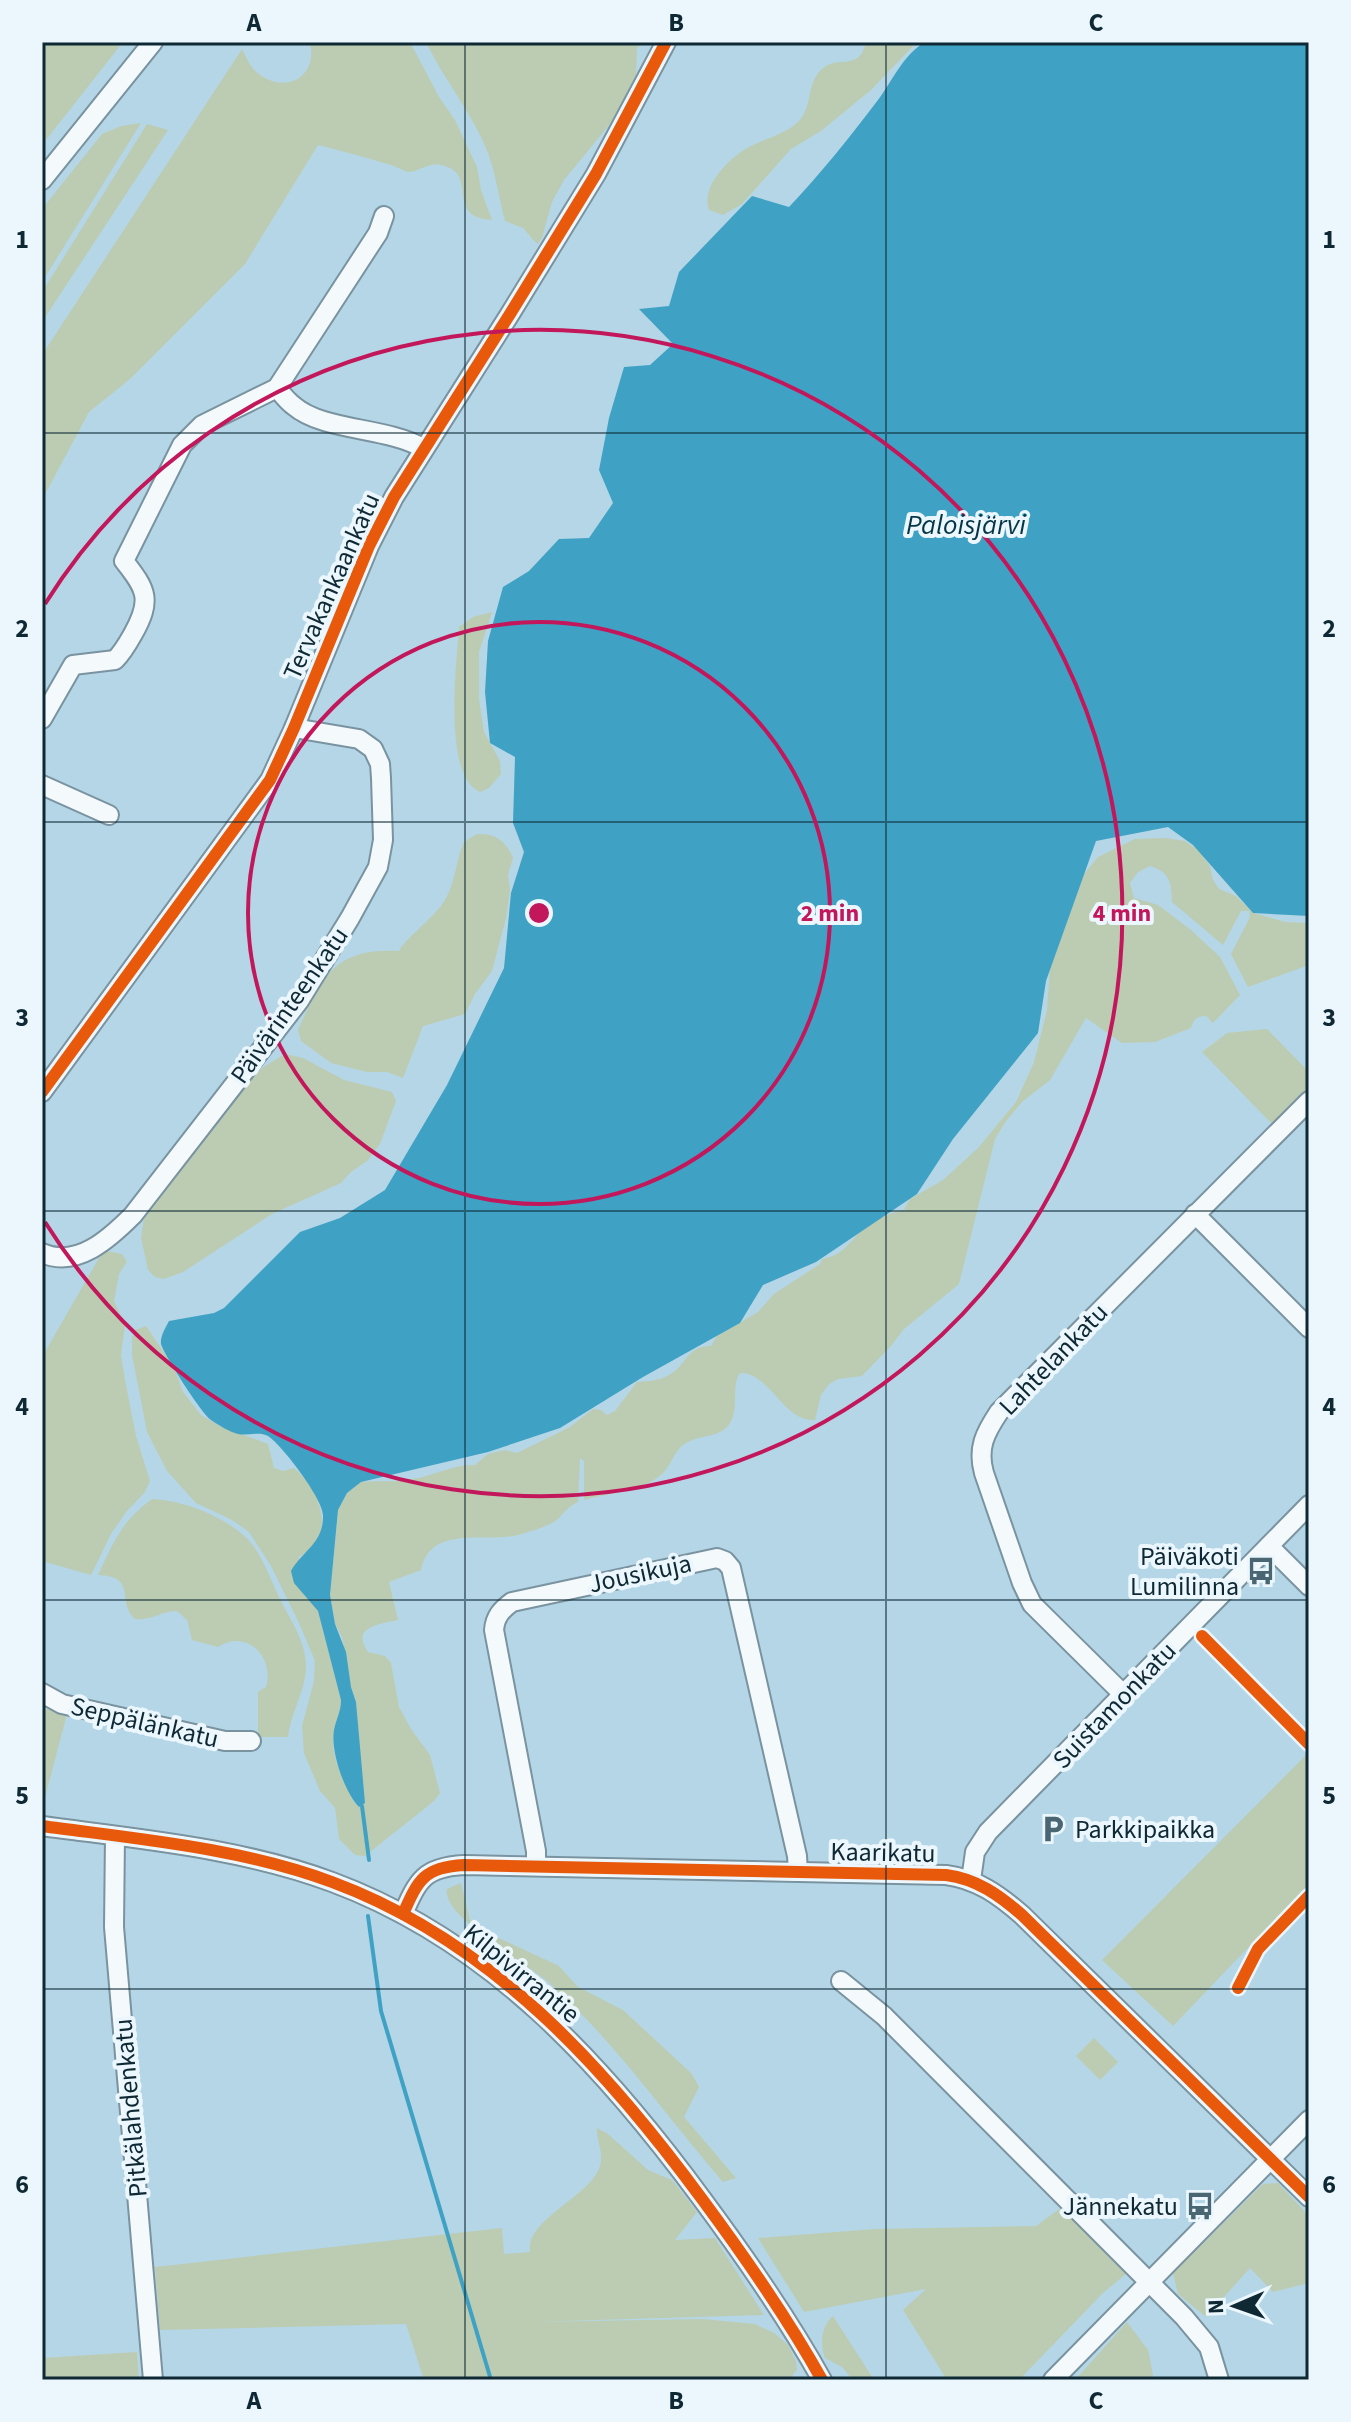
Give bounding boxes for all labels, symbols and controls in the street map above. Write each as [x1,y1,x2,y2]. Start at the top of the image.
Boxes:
text: A [246,4,263,41]
text: B [668,4,684,41]
text: C [1088,4,1104,41]
text: 1 [15,221,29,258]
text: 1 [1322,221,1336,258]
street label: Tervakankaankatu [274,487,389,685]
water label: Paloisjärvi [906,505,1026,545]
text: 2 [15,610,29,647]
text: 2 [1322,610,1336,647]
text: 2 min [801,896,859,931]
text: 4 min [1093,896,1151,931]
centre of rings [525,899,553,927]
street label: Päivärinteenkatu [221,919,357,1091]
text: 3 [15,999,29,1036]
text: 3 [1322,999,1336,1036]
street label: Lahtelankatu [990,1295,1116,1424]
text: 4 [15,1388,29,1425]
text: 4 [1322,1388,1336,1425]
place label: Päiväkoti Lumilinna [1130,1538,1239,1605]
street label: Jousikuja [585,1545,695,1602]
bus stop icon: Päiväkoti Lumilinna [1246,1556,1276,1586]
street label: Suistamonkatu [1044,1633,1185,1777]
street label: Seppälänkatu [67,1688,222,1757]
text: 5 [15,1777,29,1814]
text: 5 [1322,1777,1336,1814]
place label: Parkkipaikka [1075,1811,1215,1848]
parking icon: Parkkipaikka [1038,1814,1068,1844]
street label: Kaarikatu [830,1833,936,1872]
street label: Kilpivirrantie [456,1915,588,2032]
street label: Pitkälahdenkatu [104,2017,157,2199]
text: 6 [15,2166,29,2203]
text: 6 [1322,2166,1336,2203]
place label: Jännekatu [1063,2188,1178,2225]
bus stop icon: Jännekatu [1185,2191,1215,2221]
north arrow [1195,2266,1275,2346]
text: N [1200,2299,1232,2315]
text: A [246,2382,263,2419]
text: B [668,2382,684,2419]
text: C [1088,2382,1104,2419]

